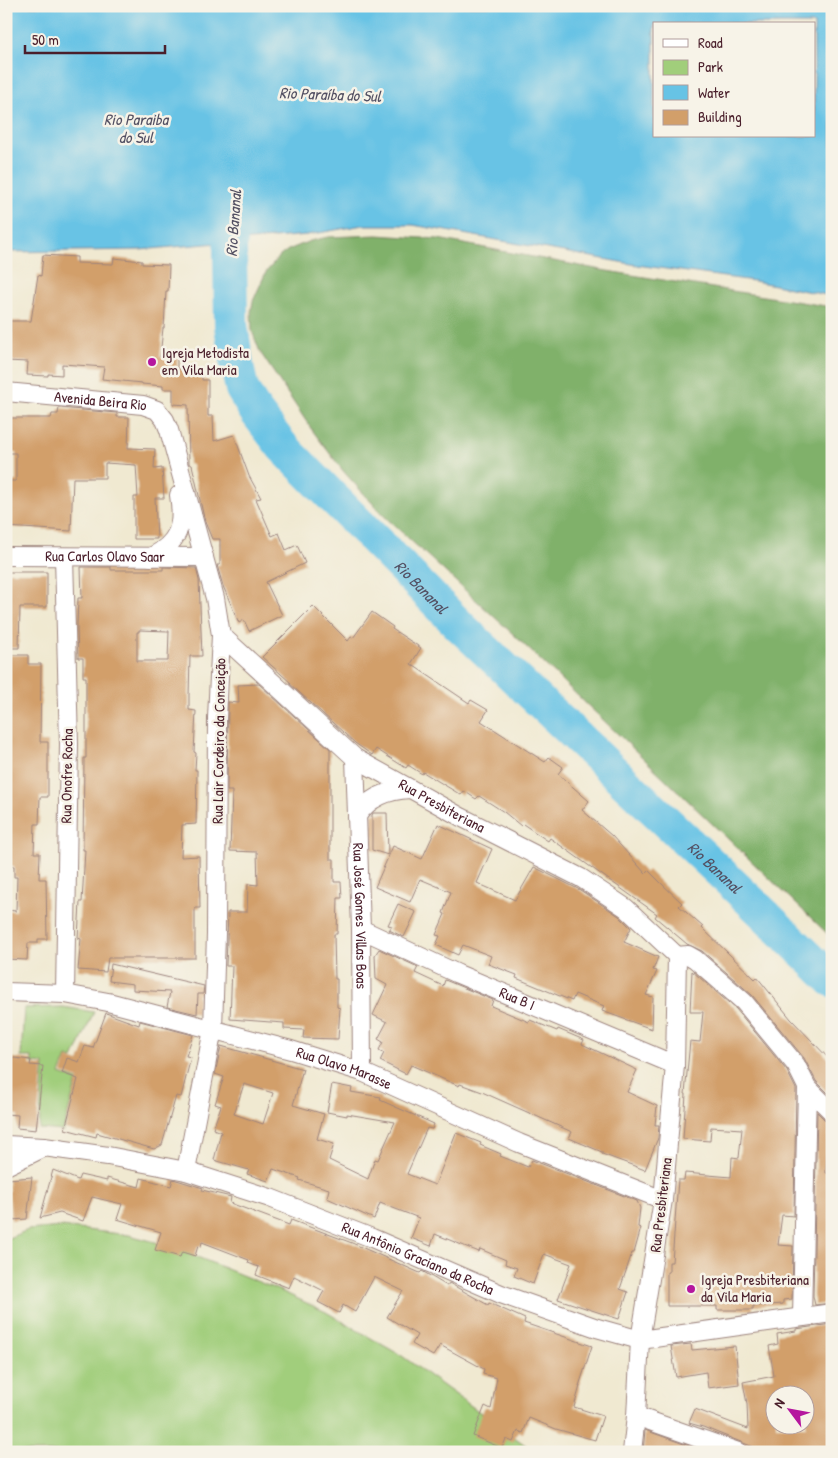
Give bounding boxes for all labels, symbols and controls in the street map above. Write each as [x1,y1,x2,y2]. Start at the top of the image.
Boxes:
scale bar [25,22,165,54]
legend [653,22,816,138]
text: 50 m [32,29,59,50]
text: Road [698,32,723,53]
text: Park [698,56,723,77]
water label: Rio Paraíba do Sul [279,81,382,107]
text: Water [698,82,730,103]
text: Building [698,106,742,127]
water label: Rio Paraiba do Sul [104,108,170,148]
water label: Rio Bananal [220,188,246,257]
place label: Igreja Metodista em Vila Maria [162,342,249,380]
marker: Igreja Metodista em Vila Maria [146,356,158,368]
street label: Avenida Beira Rio [53,386,150,416]
street label: Rua Carlos Olavo Saar [45,545,165,567]
water label: Rio Bananal [390,555,453,619]
street label: Rua Lair Cordeiro da Conceição [207,658,230,824]
street label: Rua Onofre Rocha [55,728,78,824]
street label: Rua Presbiteriana [395,773,489,838]
water label: Rio Bananal [683,836,747,899]
street label: Rua José Gomes Villas Boas [348,842,372,989]
street label: Rua B I [496,982,538,1015]
street label: Rua Olavo Marasse [294,1041,395,1094]
street label: Rua Presbiteriana [644,1156,677,1253]
street label: Rua Antônio Graciano da Rocha [339,1216,497,1300]
place label: Igreja Presbiteriana da Vila Maria [701,1269,809,1307]
marker: Igreja Presbiteriana da Vila Maria [685,1283,697,1295]
north arrow [766,1386,816,1436]
text: N [769,1394,789,1411]

